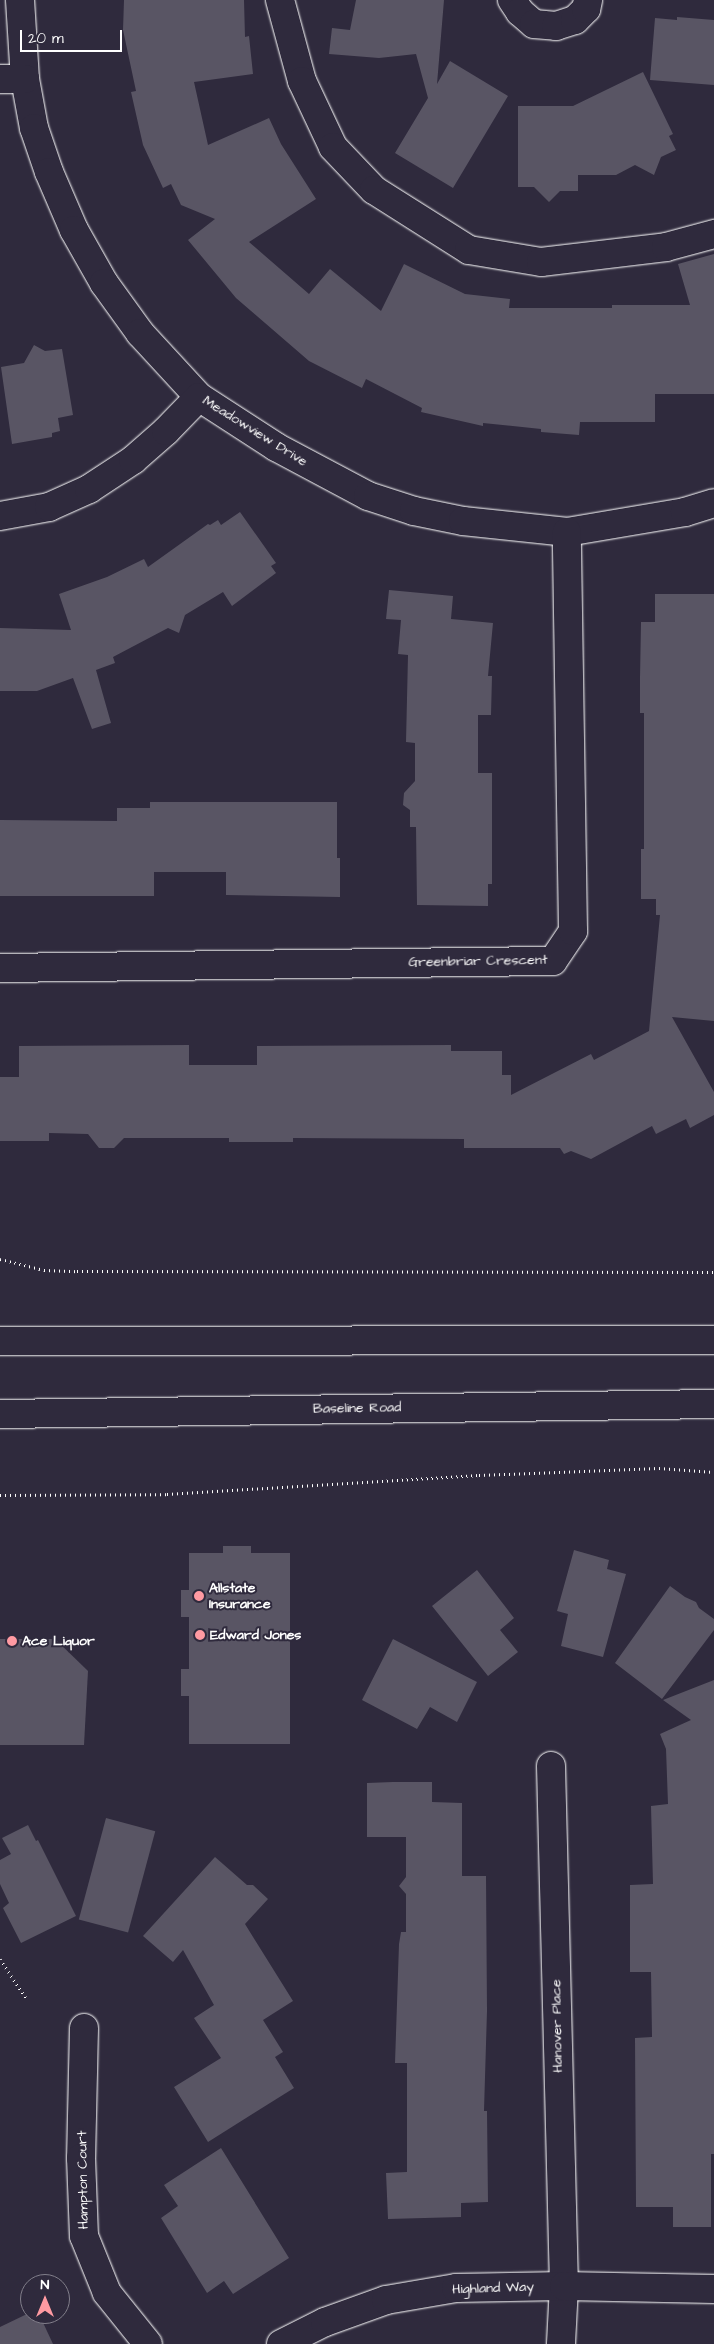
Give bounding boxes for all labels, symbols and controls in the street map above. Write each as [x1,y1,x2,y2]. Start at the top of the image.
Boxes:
scale bar [22,20,125,52]
text: 20 m [28,28,64,49]
street label: Meadowview Drive [200,392,310,470]
street label: Greenbriar Crescent [408,951,548,971]
street label: Baseline Road [313,1399,401,1417]
place label: Allstate Insurance [209,1580,271,1612]
marker: Allstate Insurance [193,1590,205,1602]
place label: Edward Jones [210,1627,301,1643]
marker: Edward Jones [194,1629,206,1641]
place label: Ace Liquor [22,1633,95,1649]
marker: Ace Liquor [6,1635,18,1647]
street label: Hanover Place [548,1979,566,2073]
street label: Hampton Court [74,2131,92,2229]
north arrow [20,2274,70,2324]
text: N [41,2275,49,2295]
street label: Highland Way [452,2278,534,2298]

